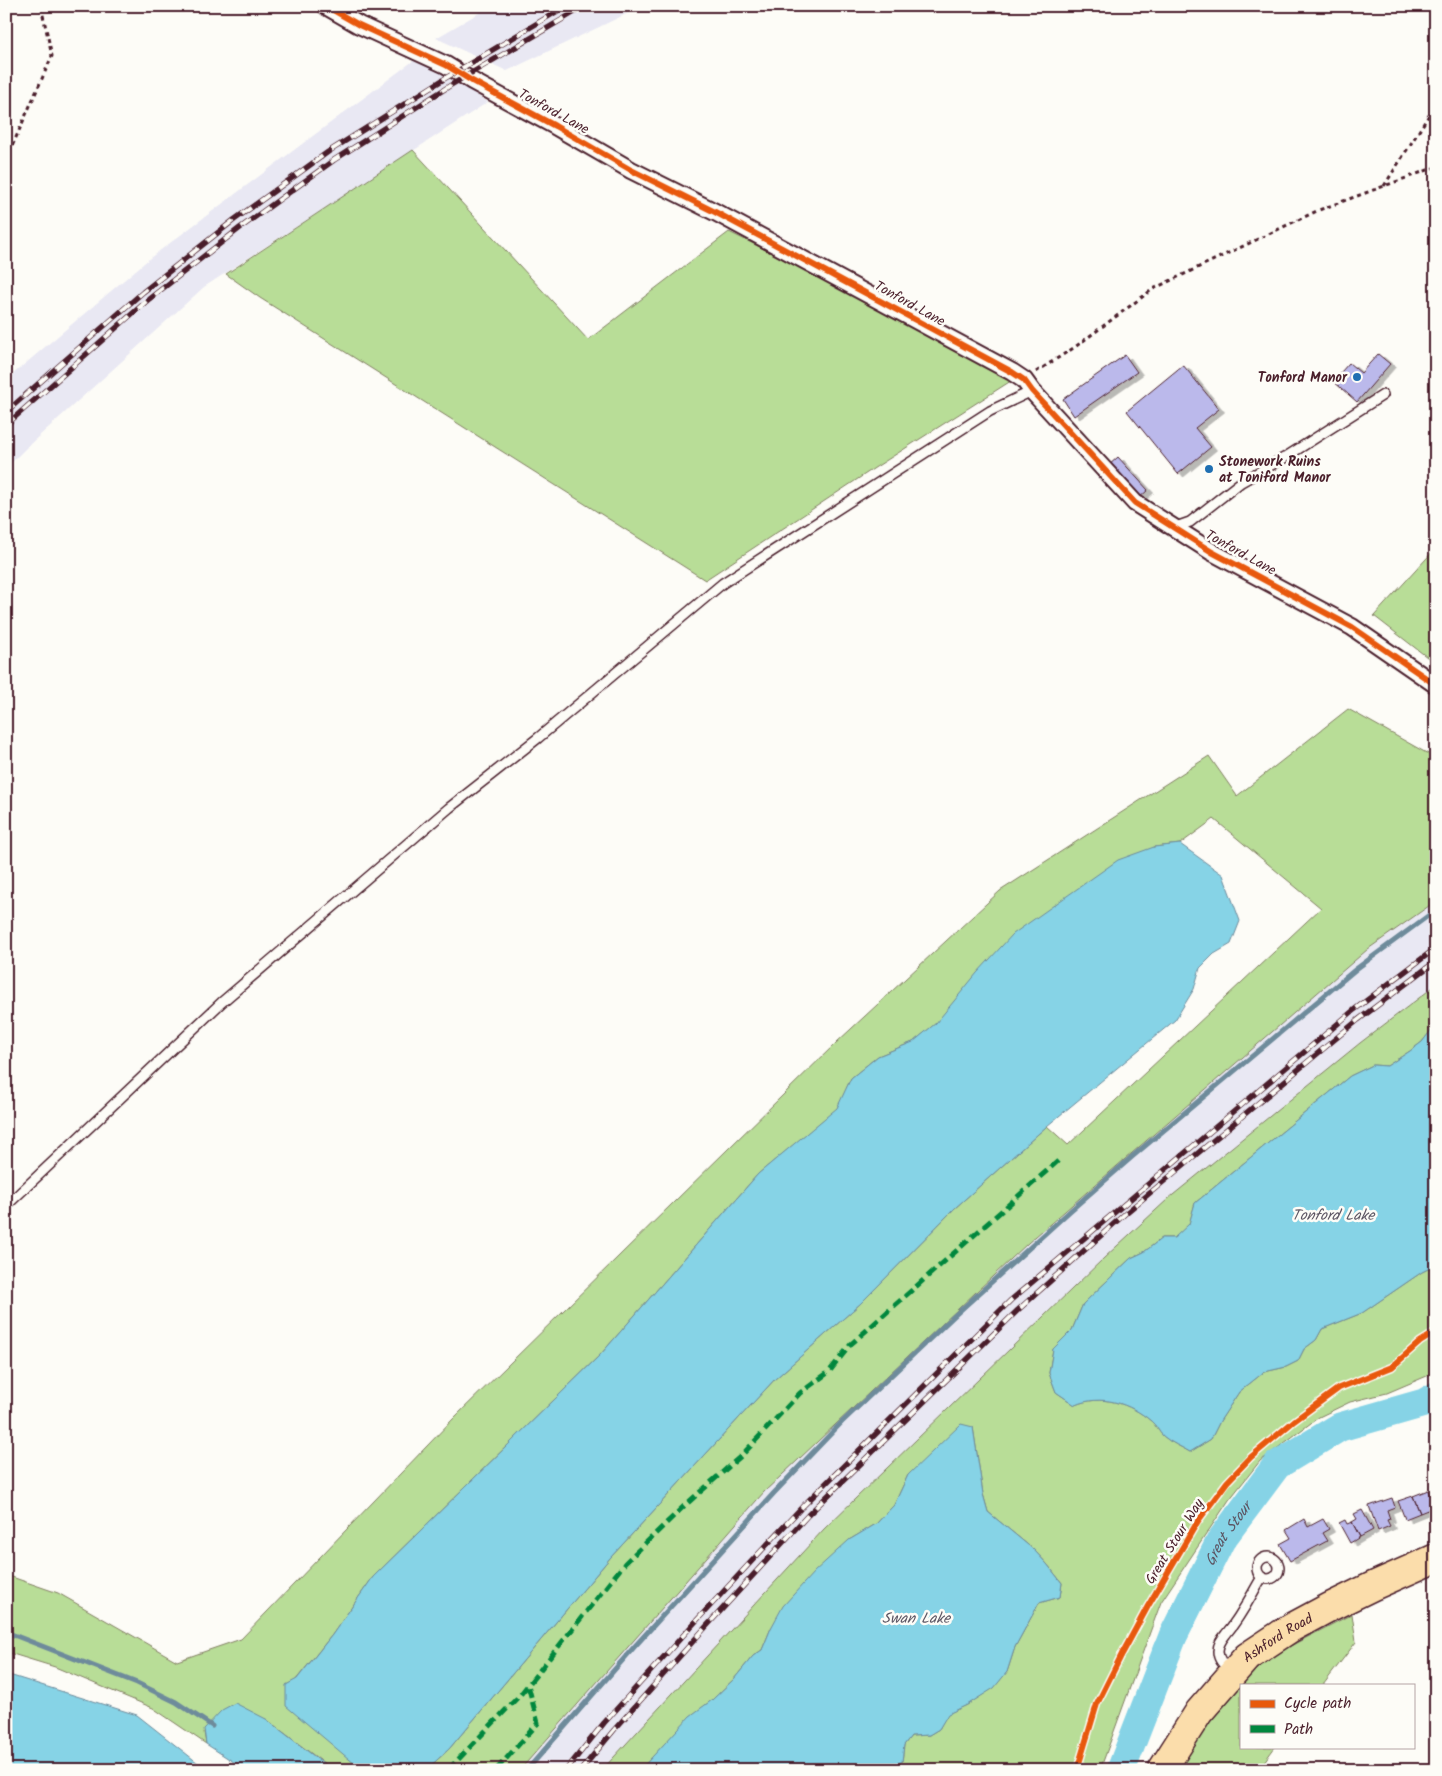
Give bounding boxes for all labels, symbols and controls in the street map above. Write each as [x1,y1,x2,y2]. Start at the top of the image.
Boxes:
street label: Tonford Lane [514,83,594,141]
street label: Tonford Lane [870,275,950,333]
place label: Tonford Manor [1258,367,1348,389]
marker: Tonford Manor [1351,371,1363,383]
place label: Stonework Ruins at Toniford Manor [1219,451,1332,489]
marker: Stonework Ruins at Toniford Manor [1203,463,1215,475]
street label: Tonford Lane [1201,524,1281,582]
water label: Tonford Lake [1292,1204,1376,1228]
street label: Great Stour Way [1140,1494,1210,1589]
water label: Great Stour [1199,1495,1260,1570]
water label: Swan Lake [882,1607,951,1631]
street label: Ashford Road [1239,1608,1318,1669]
legend [1240,1684,1414,1748]
text: Cycle path [1284,1692,1351,1716]
text: Path [1284,1718,1313,1742]

